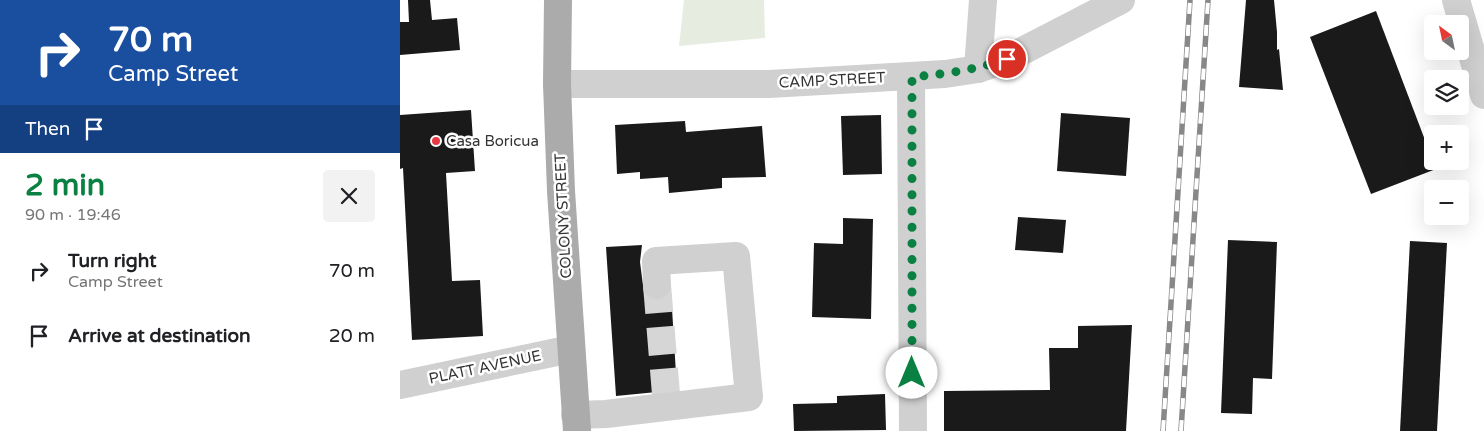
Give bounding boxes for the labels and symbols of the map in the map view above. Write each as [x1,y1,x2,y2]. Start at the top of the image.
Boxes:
north arrow [1424,15,1469,60]
pin [986,38,1028,80]
street label: CAMP STREET [778,68,886,92]
place label: Casa Boricua [446,132,539,150]
marker: Casa Boricua [430,135,442,147]
street label: COLONY STREET [551,153,575,279]
street label: PLATT AVENUE [427,346,543,388]
position arrow [885,346,937,398]

